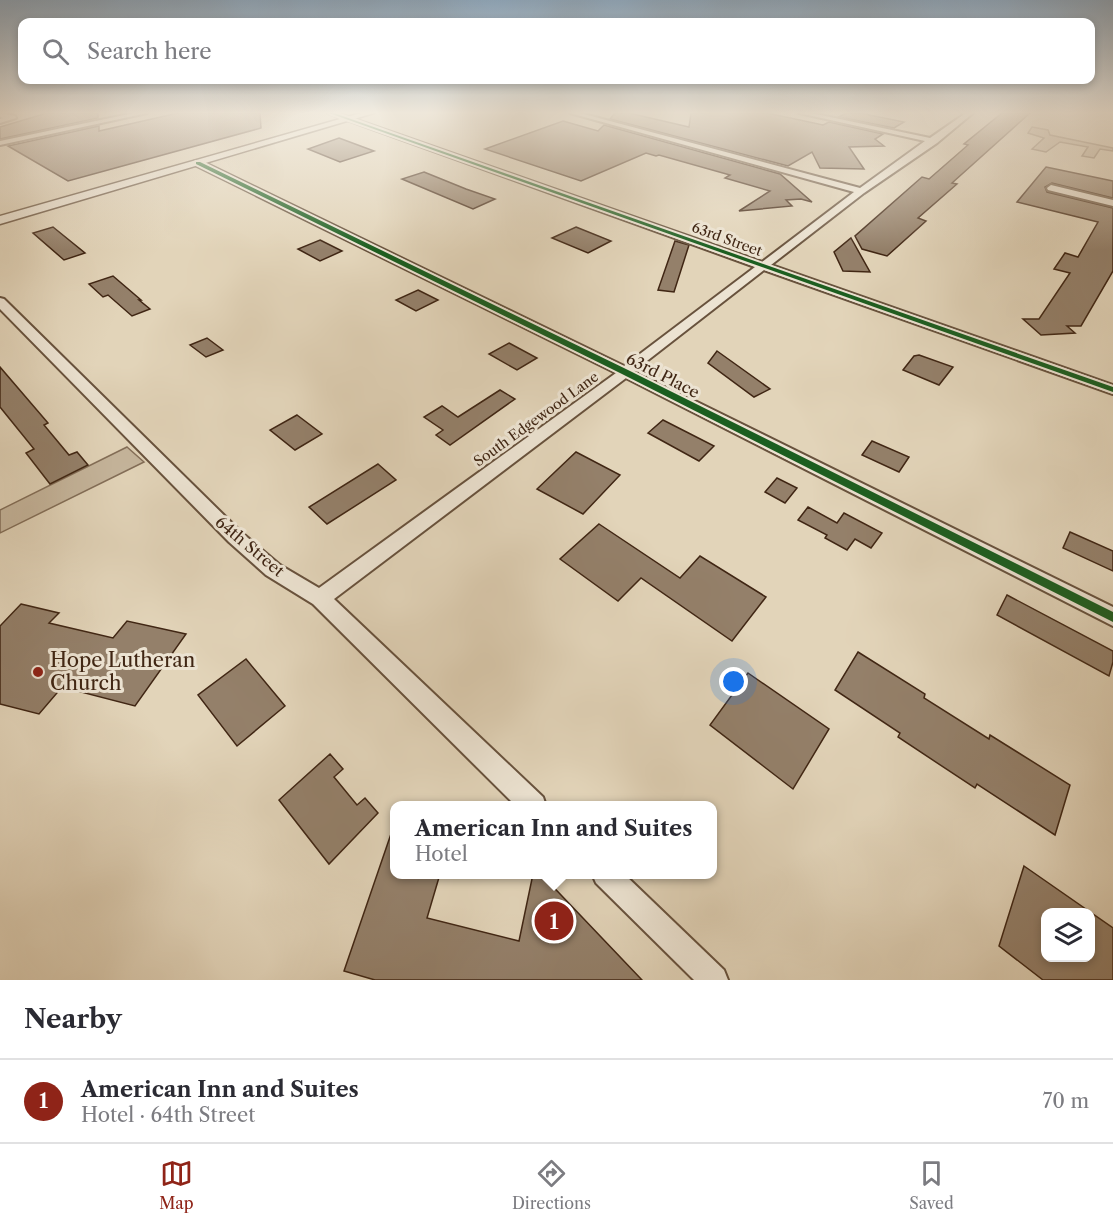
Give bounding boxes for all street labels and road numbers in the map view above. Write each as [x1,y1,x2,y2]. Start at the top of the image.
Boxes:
street label: 63rd Street [689,218,765,260]
street label: 63rd Place [623,348,703,402]
street label: South Edgewood Lane [470,368,602,470]
street label: 64th Street [211,511,289,581]

